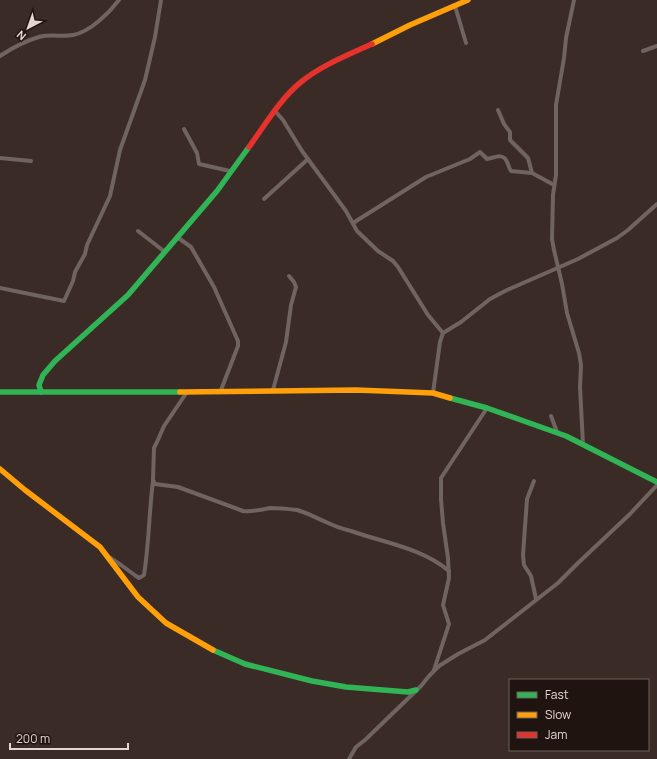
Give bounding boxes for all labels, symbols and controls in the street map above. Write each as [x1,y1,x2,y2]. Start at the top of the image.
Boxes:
north arrow [8,8,48,48]
text: N [13,28,29,44]
legend [509,679,649,751]
text: Fast [545,686,569,703]
text: Slow [545,706,571,723]
scale bar [10,725,128,751]
text: Jam [545,726,567,743]
text: 200 m [16,730,50,747]

